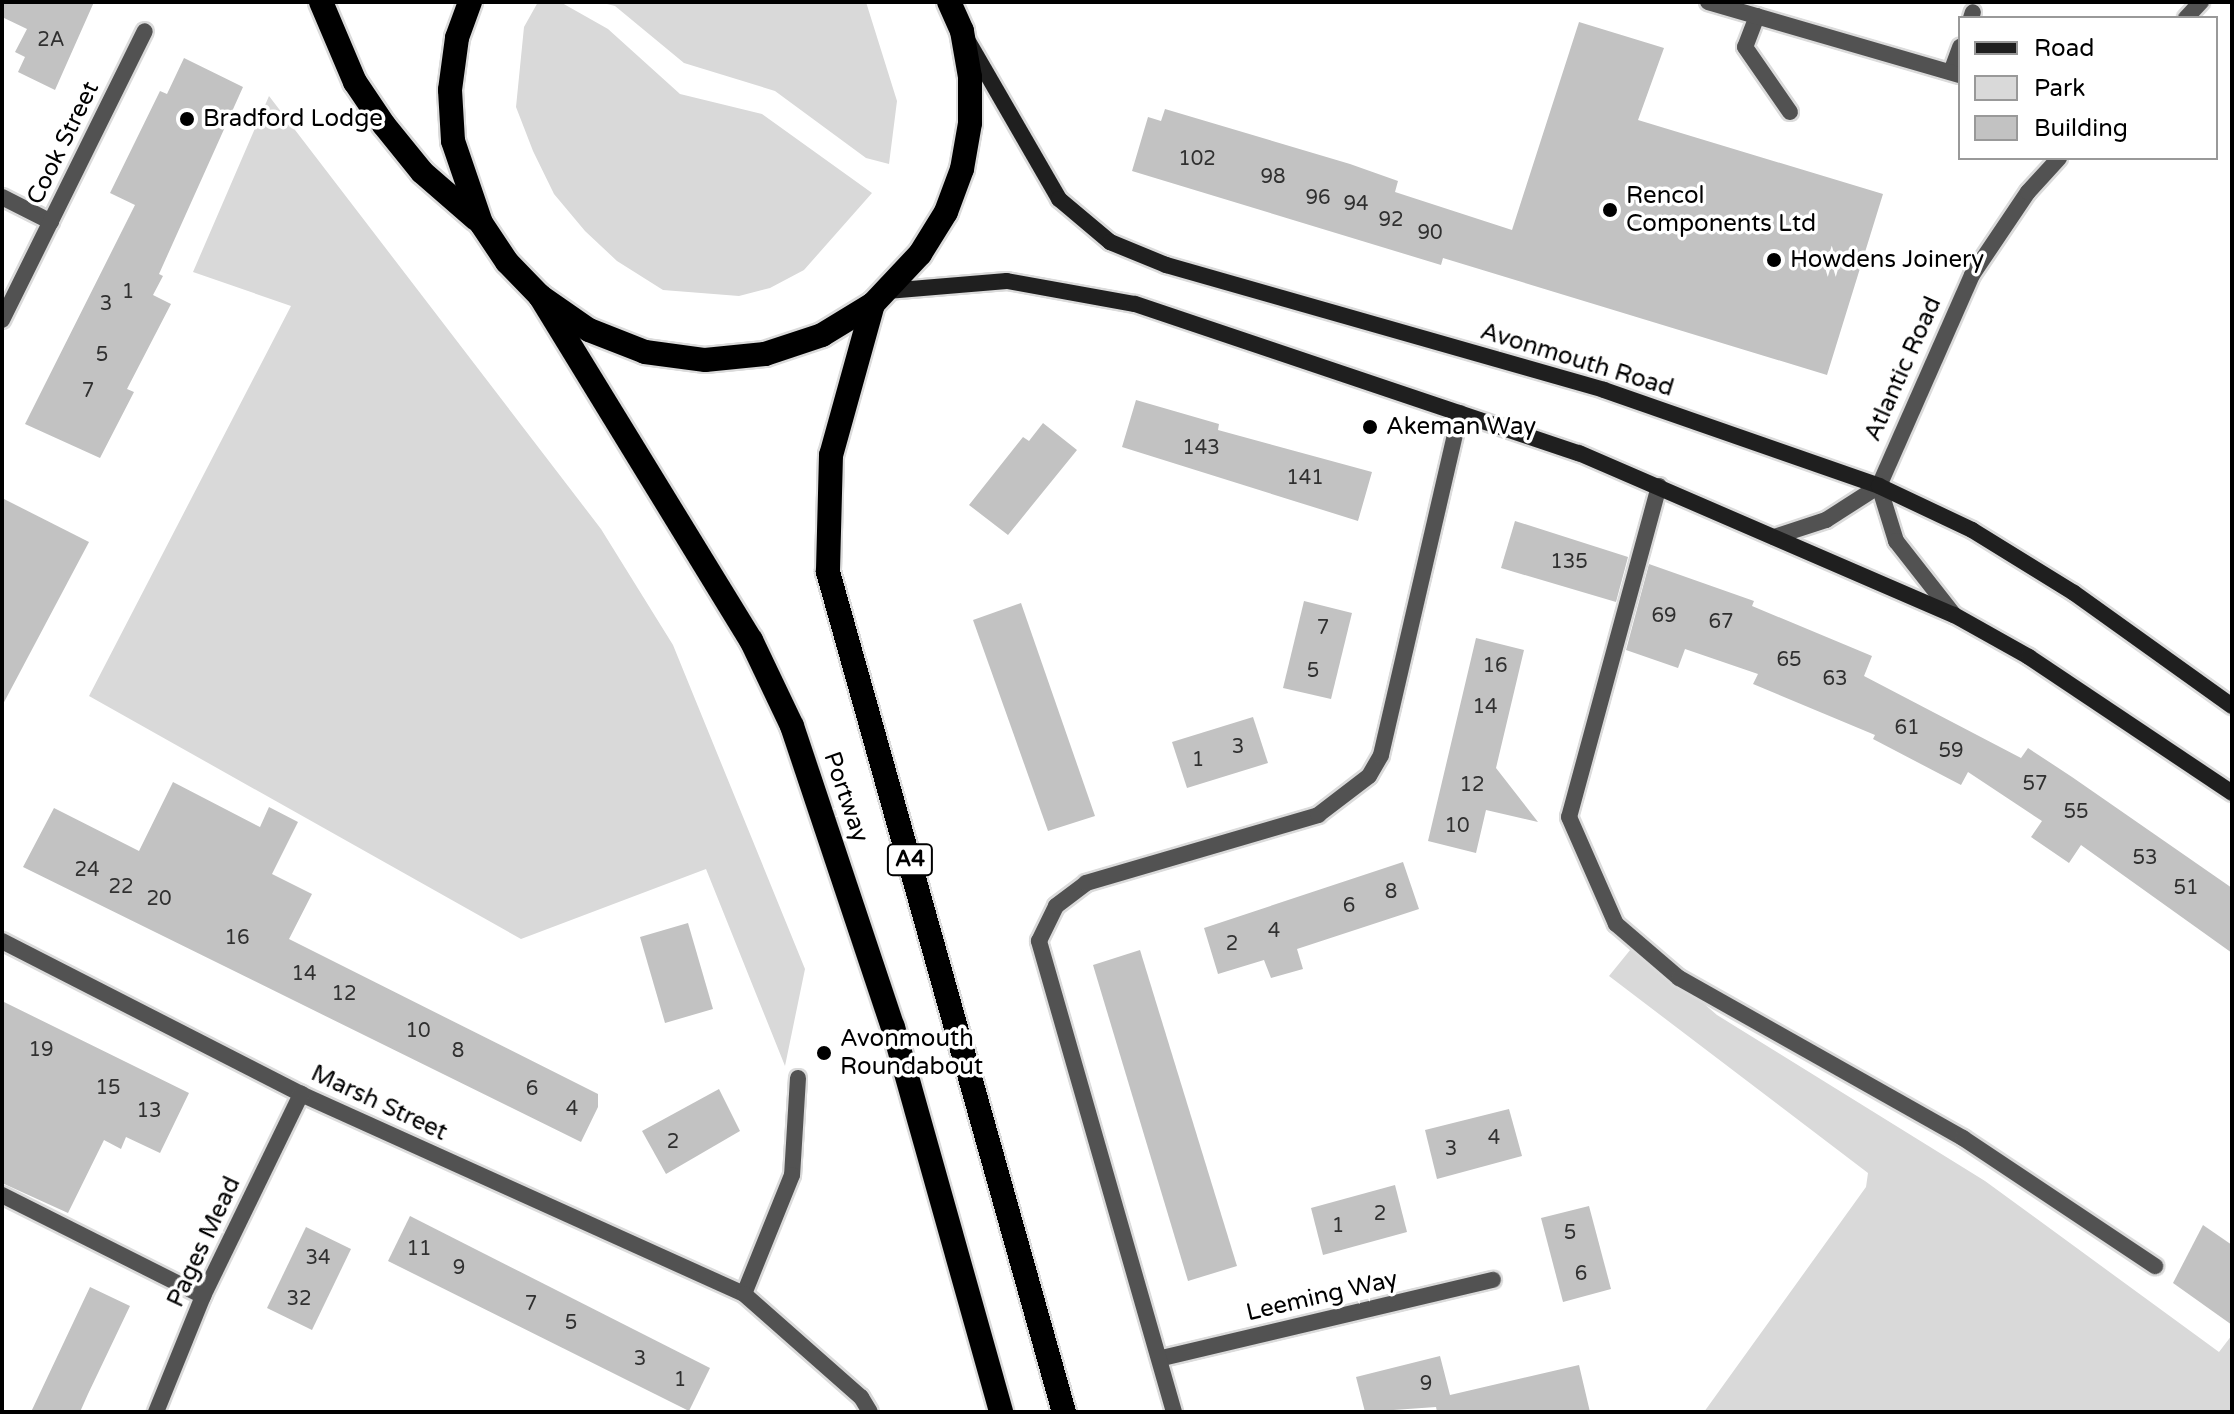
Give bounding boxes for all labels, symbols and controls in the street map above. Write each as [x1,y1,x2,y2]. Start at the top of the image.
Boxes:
legend [1958,16,2218,160]
house number: 2A [37,28,65,52]
text: Road [2034,34,2094,63]
text: Park [2034,74,2085,103]
street label: Cook Street [21,77,105,209]
place label: Bradford Lodge [203,105,383,133]
marker: Bradford Lodge [178,110,196,128]
text: Building [2034,114,2128,143]
house number: 102 [1178,147,1216,171]
house number: 98 [1260,165,1286,189]
place label: Rencol Components Ltd [1626,182,1816,238]
house number: 96 [1305,186,1331,210]
house number: 94 [1343,192,1369,216]
marker: Rencol Components Ltd [1601,201,1619,219]
house number: 92 [1378,208,1404,232]
house number: 90 [1417,221,1443,245]
place label: Howdens Joinery [1790,246,1984,274]
marker: Howdens Joinery [1765,251,1783,269]
house number: 1 [122,280,134,304]
house number: 3 [100,292,112,316]
street label: Atlantic Road [1858,292,1948,446]
street label: Avonmouth Road [1477,317,1677,403]
house number: 5 [96,343,108,367]
house number: 7 [82,379,94,403]
place label: Akeman Way [1386,413,1536,441]
marker: Akeman Way [1361,418,1379,436]
house number: 143 [1182,436,1220,460]
house number: 141 [1286,466,1324,490]
house number: 135 [1550,550,1588,574]
house number: 69 [1651,604,1677,628]
house number: 67 [1708,610,1734,634]
house number: 7 [1317,616,1329,640]
house number: 65 [1776,648,1802,672]
house number: 16 [1482,654,1508,678]
house number: 5 [1307,659,1319,683]
house number: 63 [1822,667,1848,691]
house number: 14 [1472,695,1498,719]
house number: 61 [1894,716,1920,740]
house number: 3 [1232,735,1244,759]
house number: 59 [1938,739,1964,763]
street label: Portway [817,748,875,846]
house number: 1 [1192,748,1204,772]
house number: 57 [2022,772,2048,796]
house number: 12 [1459,773,1485,797]
house number: 55 [2063,800,2089,824]
house number: 10 [1444,814,1470,838]
road number: A4 [886,842,934,878]
house number: 53 [2132,846,2158,870]
house number: 24 [74,858,100,882]
house number: 22 [108,875,134,899]
house number: 51 [2173,876,2199,900]
house number: 8 [1385,880,1397,904]
house number: 20 [146,887,172,911]
house number: 6 [1343,894,1355,918]
house number: 4 [1268,919,1280,943]
house number: 16 [224,926,250,950]
house number: 2 [1226,932,1238,956]
house number: 14 [291,962,317,986]
house number: 12 [331,982,357,1006]
house number: 10 [405,1019,431,1043]
place label: Avonmouth Roundabout [840,1025,983,1081]
house number: 19 [28,1038,54,1062]
house number: 8 [452,1039,464,1063]
marker: Avonmouth Roundabout [815,1044,833,1062]
street label: Marsh Street [306,1059,452,1147]
house number: 15 [95,1076,121,1100]
house number: 6 [526,1077,538,1101]
house number: 4 [566,1097,578,1121]
house number: 13 [136,1099,162,1123]
house number: 4 [1488,1126,1500,1150]
house number: 2 [667,1130,679,1154]
house number: 3 [1445,1137,1457,1161]
street label: Pages Mead [161,1172,247,1312]
house number: 2 [1374,1202,1386,1226]
house number: 1 [1332,1214,1344,1238]
house number: 5 [1564,1221,1576,1245]
house number: 11 [406,1237,432,1261]
house number: 34 [305,1246,331,1270]
house number: 9 [453,1256,465,1280]
house number: 6 [1575,1262,1587,1286]
street label: Leeming Way [1244,1265,1400,1327]
house number: 32 [286,1287,312,1311]
house number: 7 [525,1292,537,1316]
house number: 5 [565,1311,577,1335]
house number: 3 [634,1347,646,1371]
house number: 1 [674,1368,686,1392]
house number: 9 [1420,1372,1432,1396]

